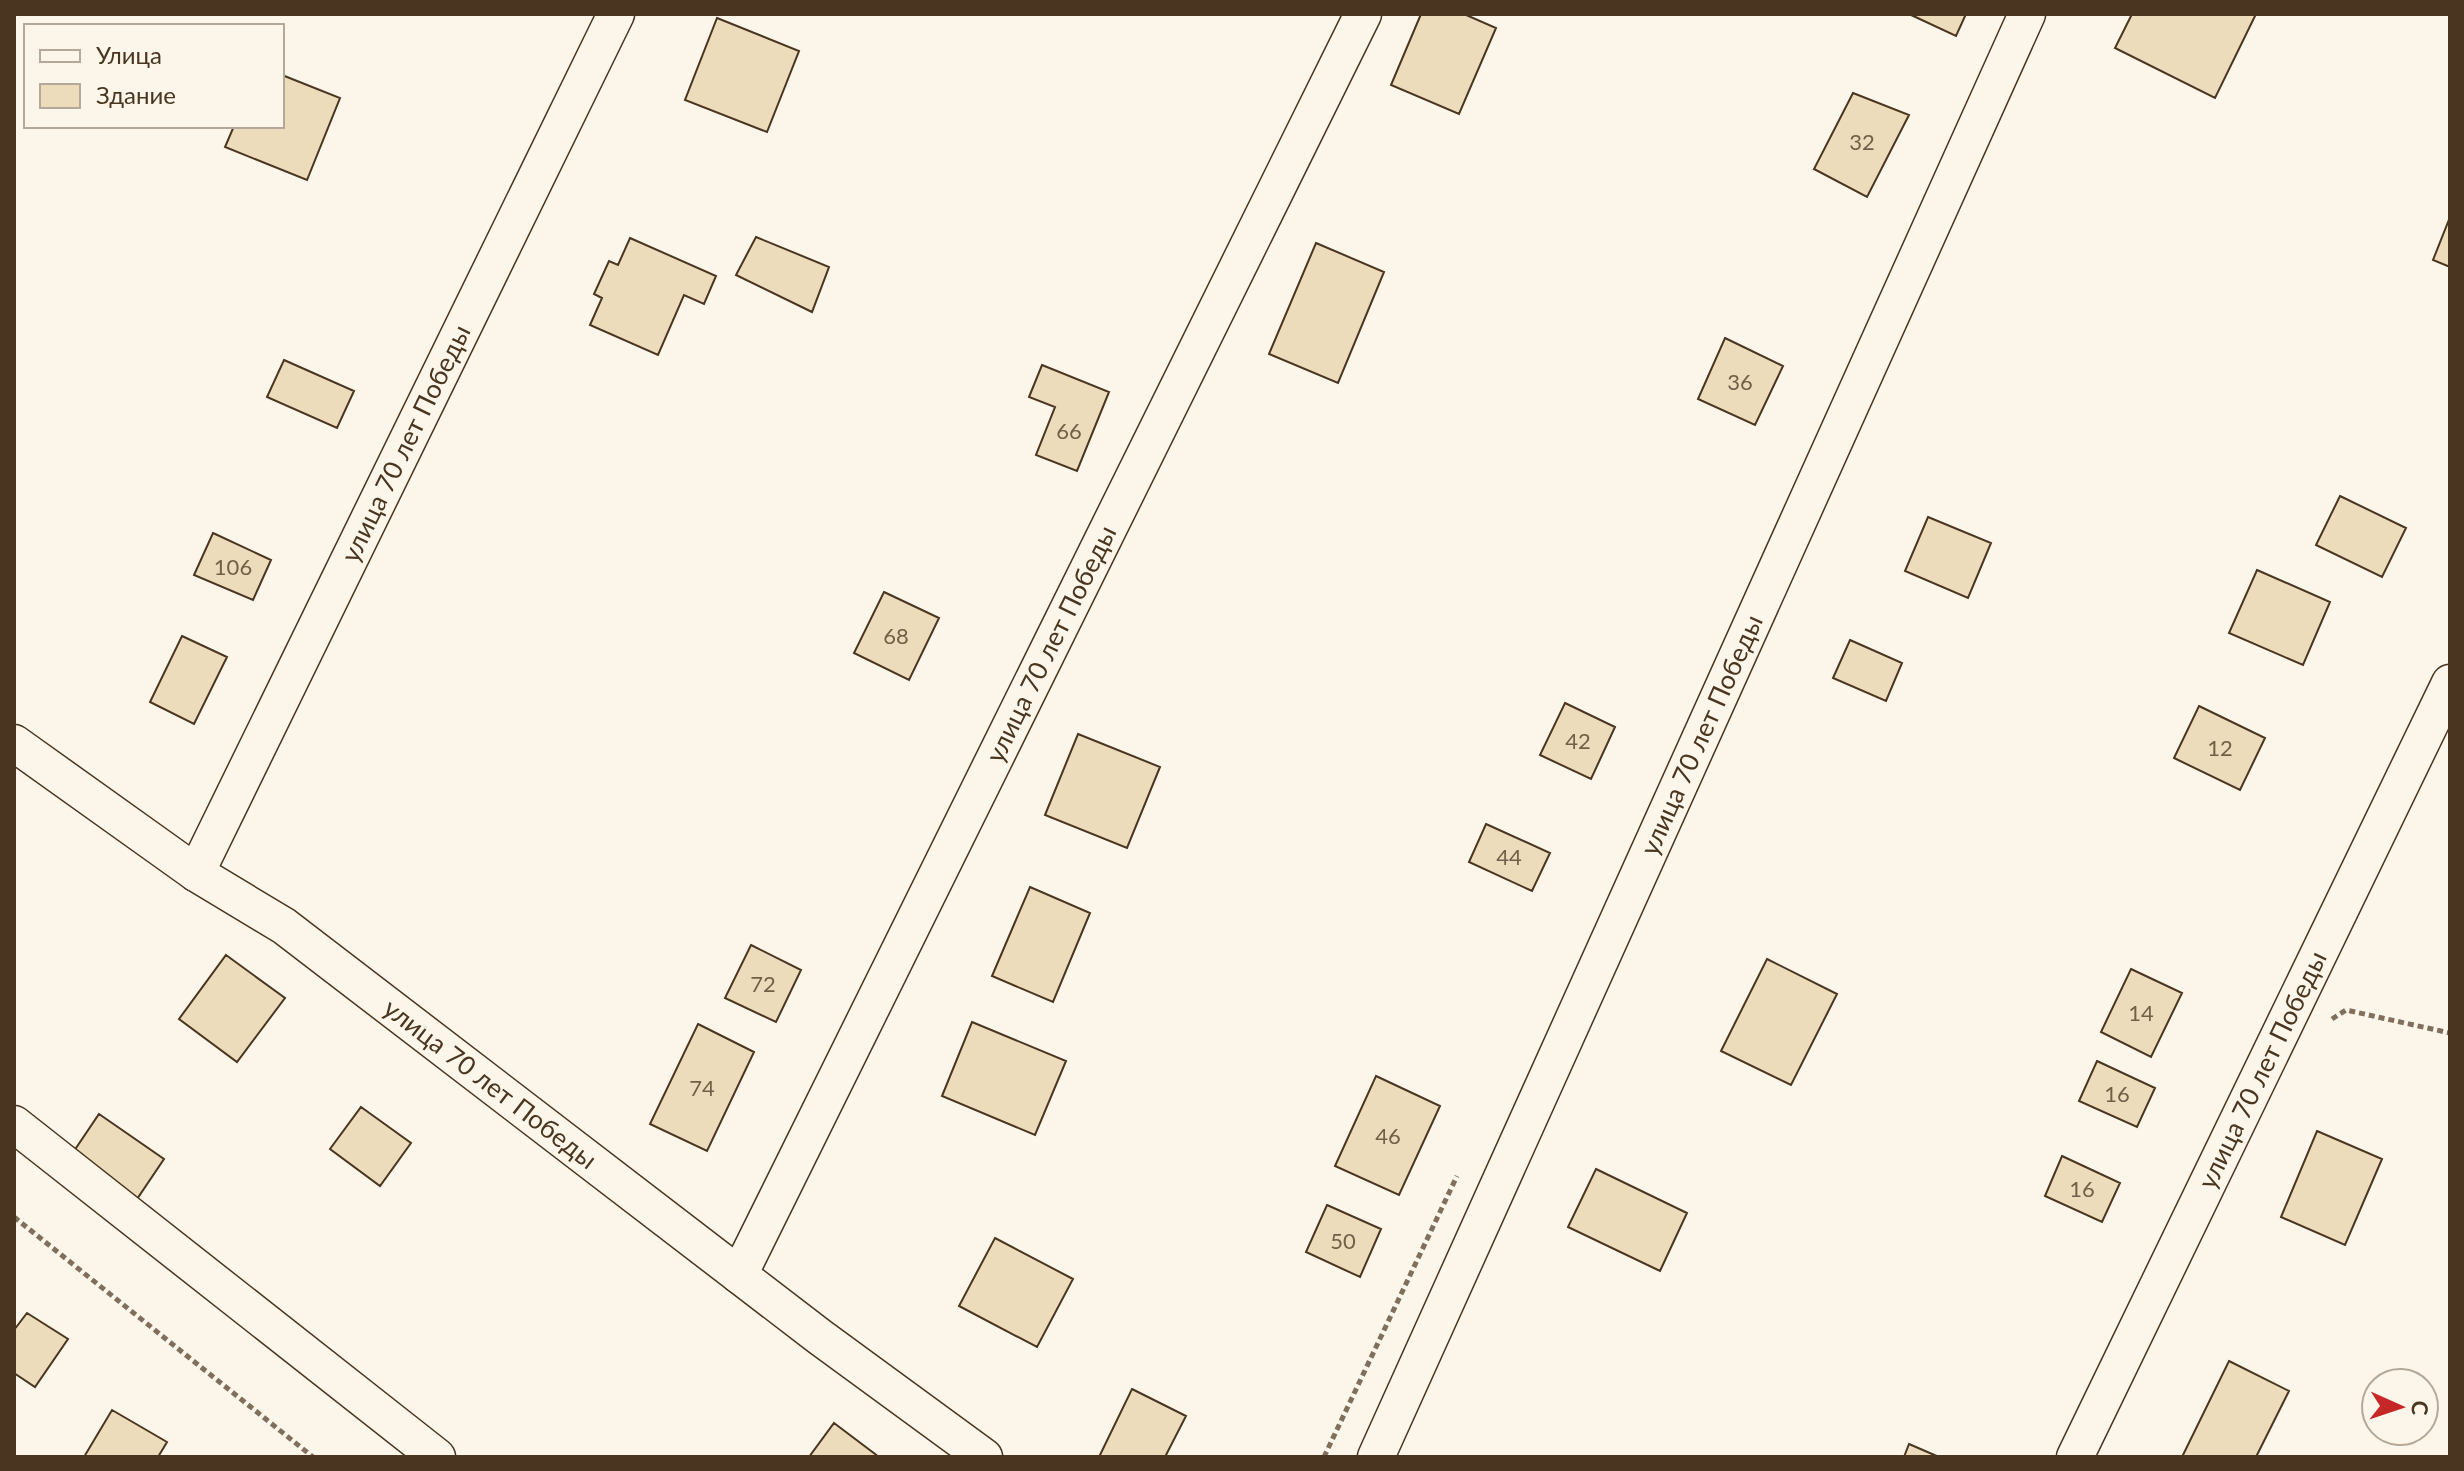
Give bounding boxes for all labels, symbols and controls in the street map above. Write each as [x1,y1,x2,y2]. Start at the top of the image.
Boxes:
legend [24,24,284,128]
text: Улица [96,40,162,69]
text: Здание [96,80,176,109]
house number: 32 [1849,128,1875,155]
street label: улица 70 лет Победы [334,319,477,567]
house number: 36 [1727,368,1753,395]
house number: 66 [1056,417,1082,444]
street label: улица 70 лет Победы [978,520,1122,767]
house number: 106 [214,553,252,580]
street label: улица 70 лет Победы [1633,609,1769,860]
house number: 68 [883,622,909,649]
house number: 42 [1565,727,1591,754]
house number: 12 [2207,734,2233,761]
house number: 44 [1496,843,1522,870]
street label: улица 70 лет Победы [2190,945,2333,1194]
house number: 72 [750,970,776,997]
street label: улица 70 лет Победы [378,991,604,1175]
house number: 14 [2128,999,2154,1026]
house number: 74 [689,1074,715,1101]
house number: 16 [2104,1080,2130,1107]
house number: 46 [1375,1122,1401,1149]
house number: 16 [2069,1175,2095,1202]
house number: 50 [1330,1227,1356,1254]
north arrow [2360,1367,2440,1447]
text: С [2407,1400,2434,1416]

